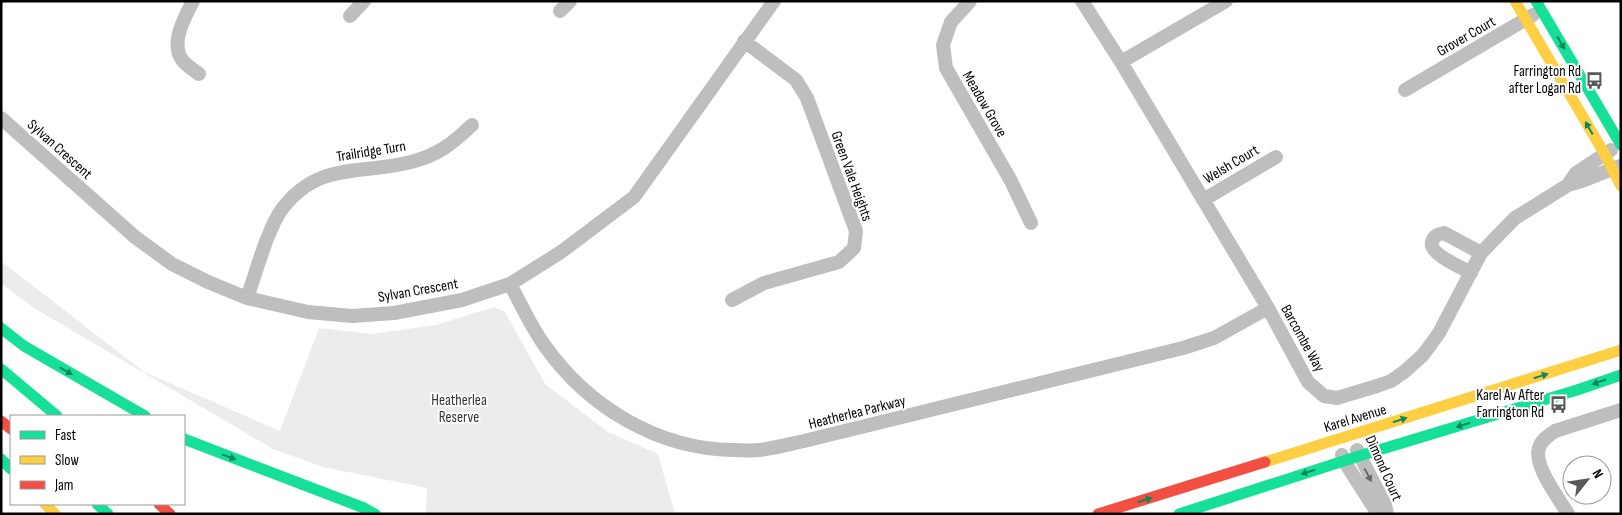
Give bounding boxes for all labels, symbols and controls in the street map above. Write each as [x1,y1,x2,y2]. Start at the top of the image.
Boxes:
street label: Grover Court [1433,12,1499,61]
one-way arrow [1556,37,1565,50]
place label: Farrington Rd after Logan Rd [1509,62,1581,98]
street label: Meadow Grove [958,68,1011,141]
bus stop icon: Farrington Rd after Logan Rd [1585,70,1605,90]
street label: Sylvan Crescent [23,115,96,184]
one-way arrow [1585,122,1594,135]
street label: Green Vale Heights [826,129,877,224]
street label: Trailridge Turn [335,137,407,166]
street label: Welsh Court [1200,140,1263,188]
street label: Sylvan Crescent [377,274,460,307]
street label: Barcombe Way [1276,301,1329,375]
one-way arrow [60,366,73,375]
one-way arrow [1533,371,1548,379]
one-way arrow [1591,379,1606,387]
place label: Karel Av After Farrington Rd [1476,386,1545,422]
park label: Heatherlea Reserve [431,391,487,427]
street label: Heatherlea Parkway [807,391,908,434]
bus stop icon: Karel Av After Farrington Rd [1548,394,1568,414]
street label: Karel Avenue [1322,400,1389,437]
legend [10,415,185,505]
one-way arrow [1392,415,1407,423]
one-way arrow [1456,422,1471,430]
text: Fast [55,426,77,445]
street label: Dimond Court [1361,432,1407,504]
text: Slow [55,451,79,470]
one-way arrow [222,453,237,461]
north arrow [1562,455,1612,505]
text: N [1589,466,1607,481]
one-way arrow [1364,468,1373,481]
one-way arrow [1300,469,1315,477]
text: Jam [54,476,73,495]
one-way arrow [1137,495,1152,503]

